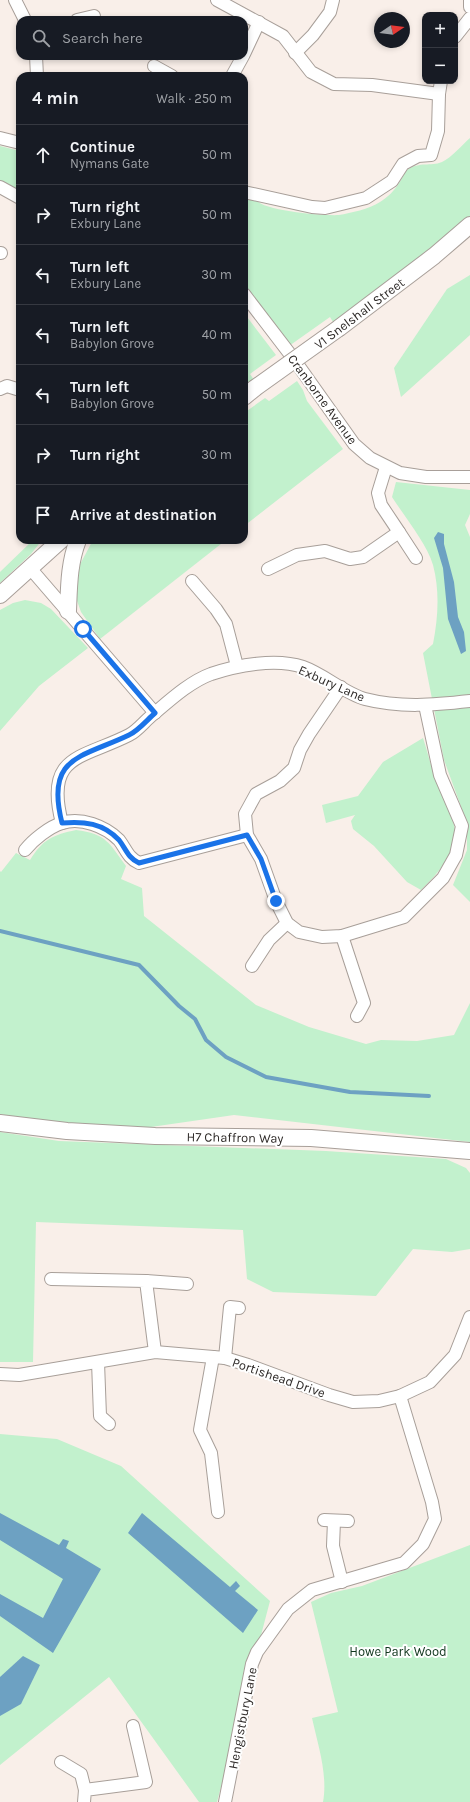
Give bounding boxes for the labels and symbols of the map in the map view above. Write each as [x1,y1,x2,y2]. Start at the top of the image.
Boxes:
north arrow [374,12,410,48]
street label: V1 Snelshall Street [311,275,407,352]
street label: Cranborne Avenue [285,351,360,447]
route start [74,620,92,638]
street label: Exbury Lane [296,662,368,705]
route end [267,892,285,910]
street label: H7 Chaffron Way [186,1129,284,1146]
street label: Portishead Drive [230,1355,328,1401]
park label: Howe Park Wood [349,1644,447,1659]
street label: Hengistbury Lane [225,1666,260,1770]

